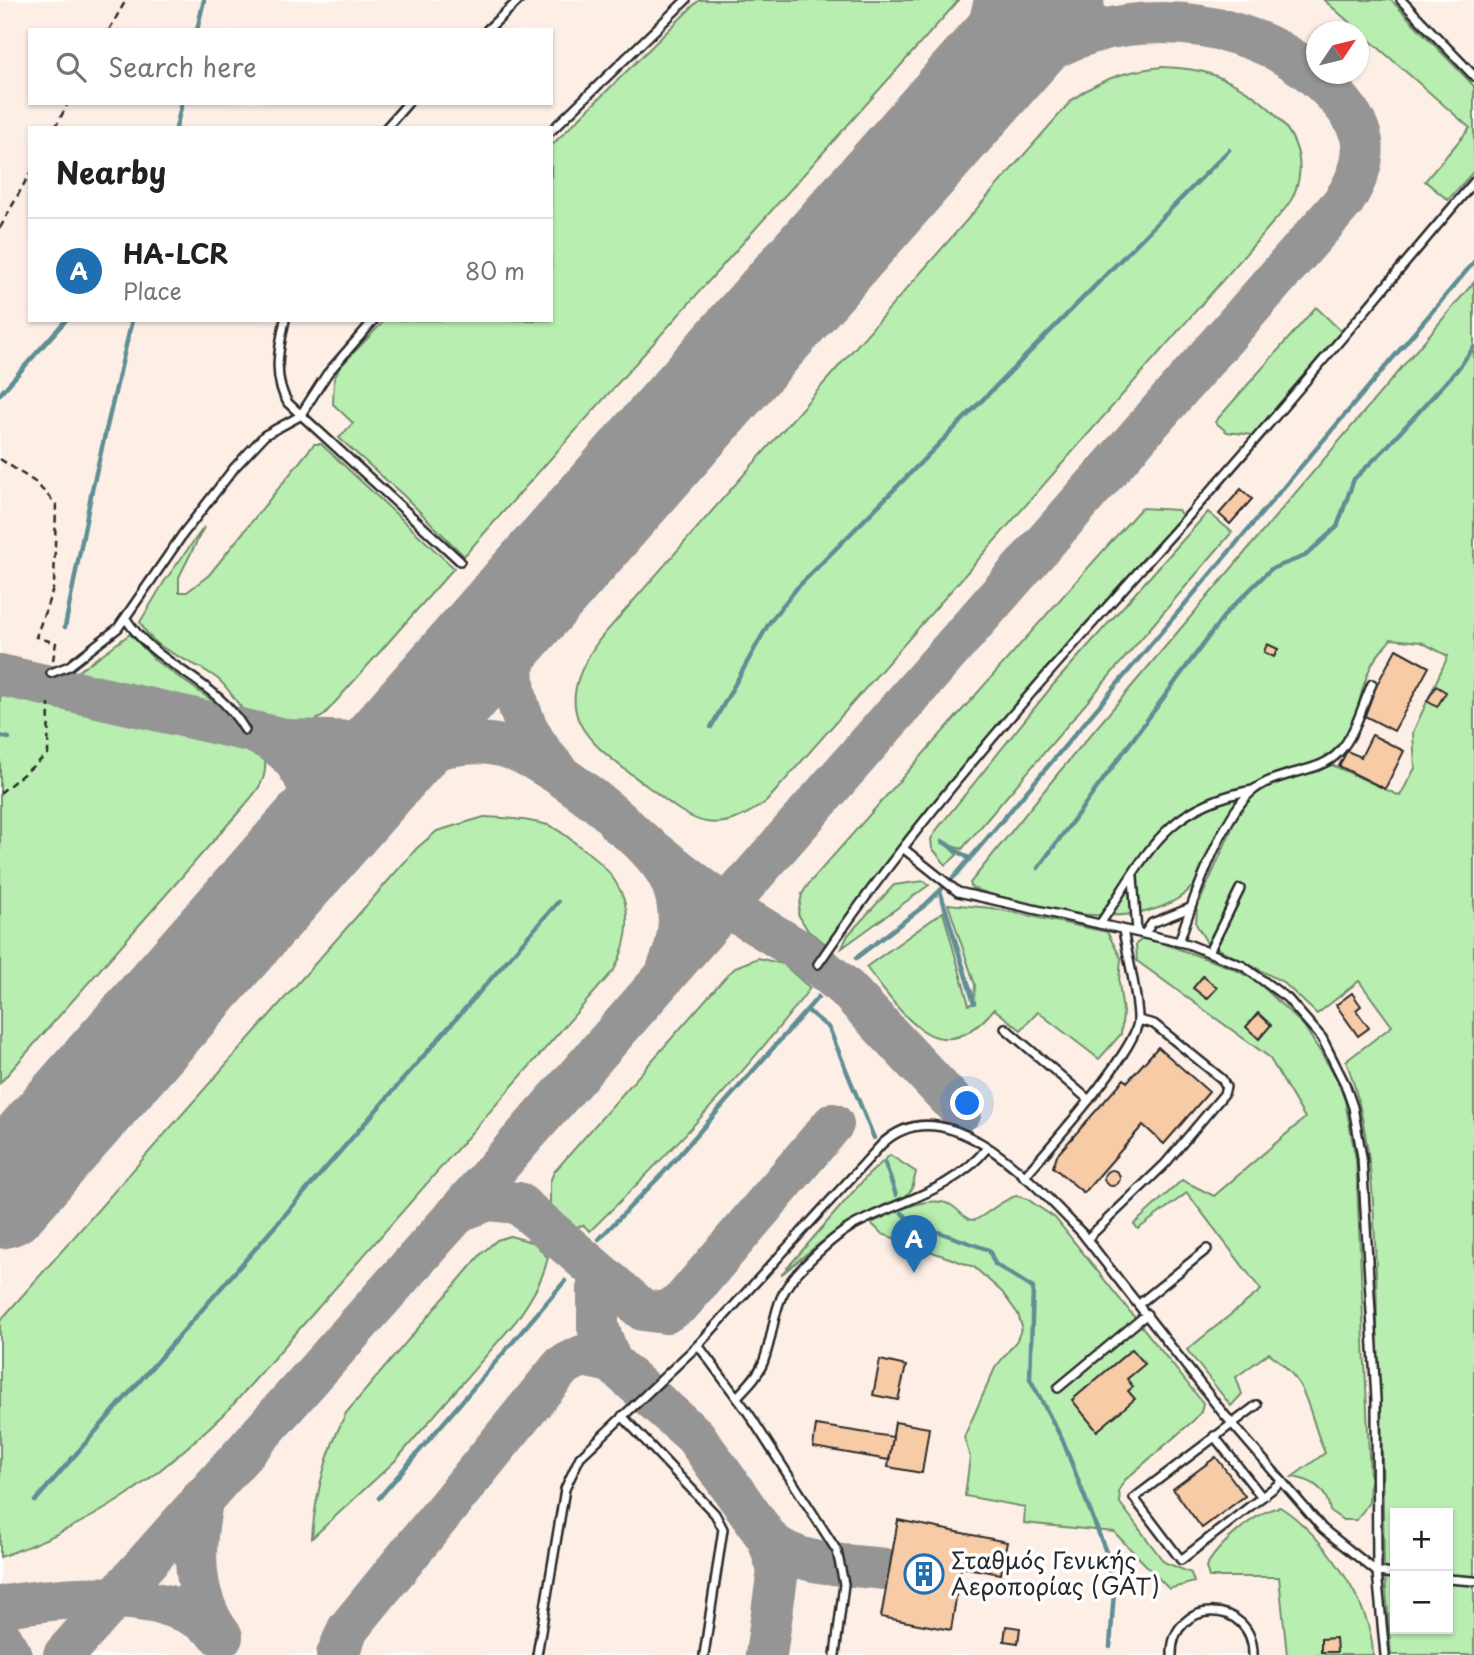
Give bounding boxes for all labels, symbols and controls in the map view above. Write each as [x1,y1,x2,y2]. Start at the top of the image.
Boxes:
north arrow [1306,21,1369,84]
search box [28,28,553,105]
text: Search here [108,47,257,86]
icon: search [52,48,90,86]
text: Nearby [56,149,166,194]
text: HA-LCR [123,234,228,273]
text: A [70,253,88,288]
text: 80 m [465,253,525,288]
text: Place [123,273,182,308]
your location [950,1086,984,1120]
pin: A [891,1215,937,1273]
map controls [1390,1508,1453,1634]
button: + [1390,1508,1453,1571]
place label: Σταθμός Γενικής Αεροπορίας (GAT) [951,1542,1160,1603]
building icon: Σταθμός Γενικής Αεροπορίας (GAT) [903,1553,945,1595]
button: − [1390,1571,1453,1634]

